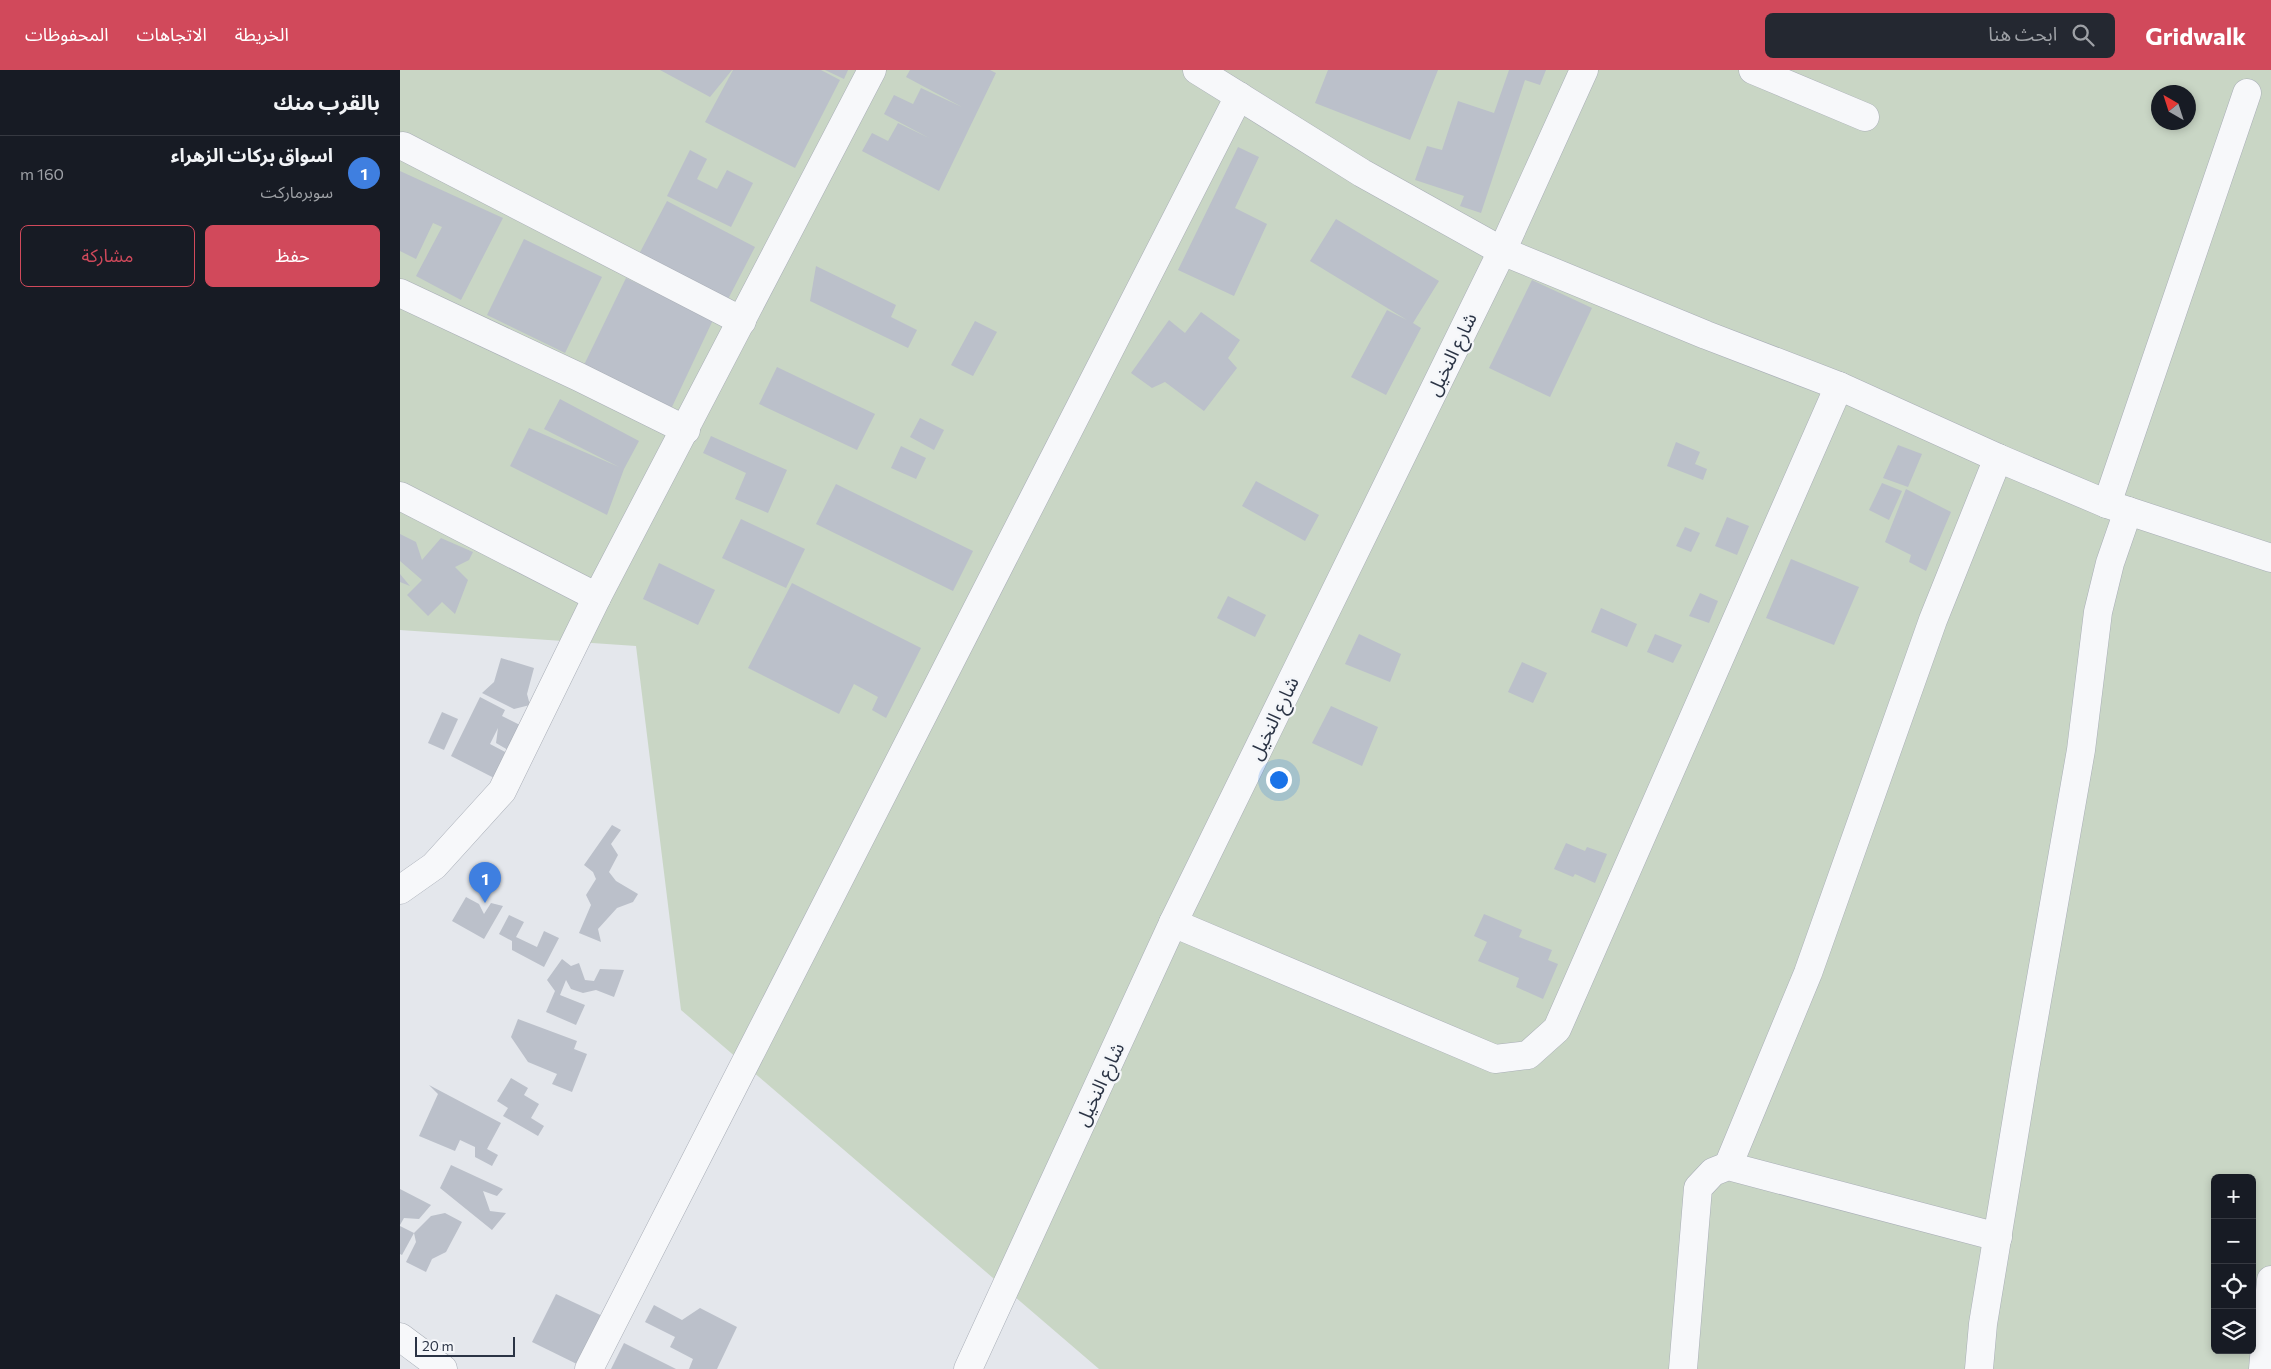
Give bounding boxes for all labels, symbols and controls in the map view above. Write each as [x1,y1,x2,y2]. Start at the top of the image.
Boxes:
search box [1765,13,2115,58]
icon: search [2069,21,2097,49]
text: Gridwalk [2145,21,2246,50]
text: ابحث هنا [1988,22,2057,45]
text: المحفوظات [25,23,109,45]
text: الاتجاهات [137,23,207,45]
text: الخريطة [235,23,289,45]
north arrow [2151,85,2196,130]
text: بالقرب منك [274,89,380,114]
text: اسواق بركات الزهراء [171,143,333,166]
text: 160 m [20,164,64,183]
text: 1 [360,164,368,183]
text: سوبرماركت [261,182,333,201]
button: مشاركة [20,225,195,287]
button: حفظ [205,225,380,287]
street label: شارع النخيل [1421,309,1484,401]
street label: شارع النخيل [1243,673,1306,765]
your location [1266,767,1292,793]
pin: 1 [469,862,501,903]
street label: شارع النخيل [1070,1038,1131,1131]
map controls [2211,1174,2256,1354]
button: + [2211,1174,2256,1219]
button: − [2211,1219,2256,1264]
button: locate [2211,1264,2256,1309]
button: layers [2211,1309,2256,1354]
scale bar [415,1334,515,1357]
text: 20 m [422,1337,454,1354]

